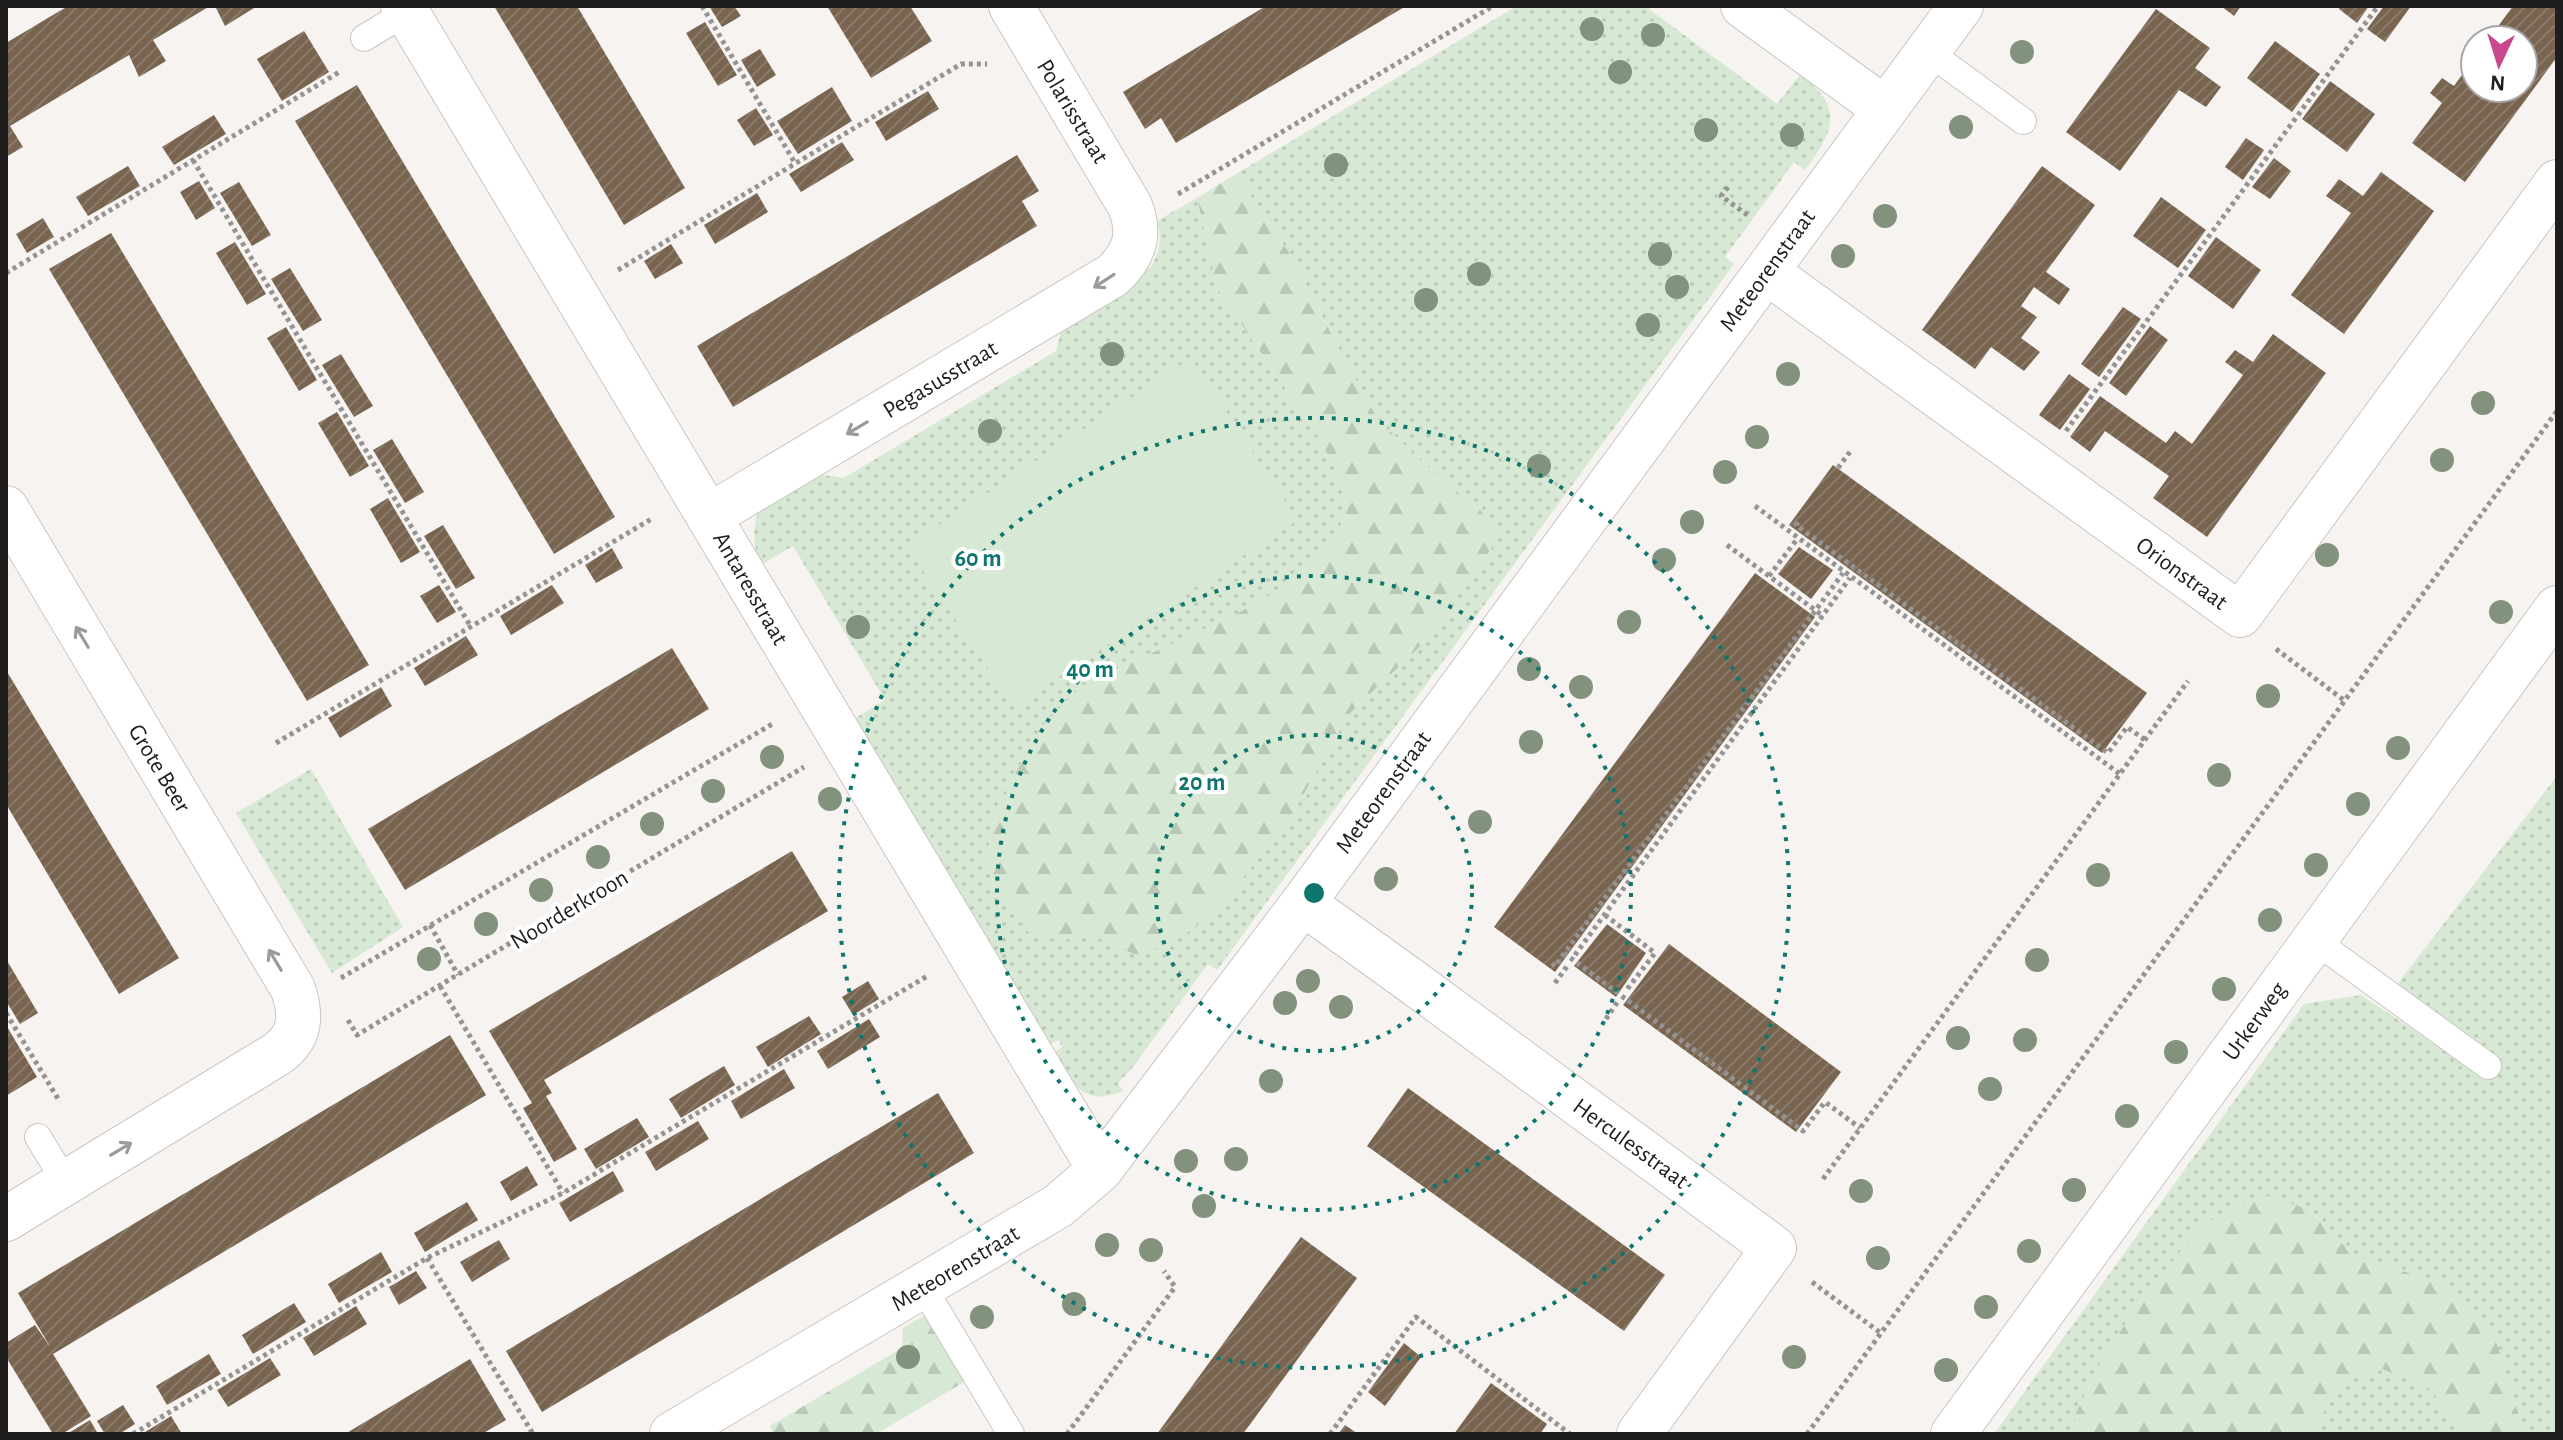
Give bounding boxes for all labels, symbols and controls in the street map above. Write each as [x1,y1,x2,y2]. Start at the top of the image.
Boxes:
north arrow [2459,24,2539,104]
street label: Polarisstraat [1032,55,1113,168]
text: N [2489,71,2506,94]
street label: Meteorenstraat [1716,205,1820,336]
one-way arrow [1093,273,1116,289]
street label: Pegasusstraat [879,336,1002,423]
one-way arrow [845,421,869,436]
street label: Antaresstraat [708,528,792,649]
street label: Orionstraat [2131,533,2232,615]
text: 60 m [954,547,1002,571]
one-way arrow [74,626,90,649]
text: 40 m [1066,658,1114,682]
street label: Grote Beer [124,720,195,817]
street label: Meteorenstraat [1332,727,1436,858]
text: 20 m [1179,771,1225,795]
street label: Noorderkroon [506,865,633,954]
centre of rings [1300,879,1328,907]
one-way arrow [267,949,283,972]
street label: Urkerweg [2219,978,2291,1065]
street label: Herculesstraat [1568,1094,1693,1194]
one-way arrow [109,1141,132,1157]
street label: Meteorenstraat [887,1221,1024,1316]

